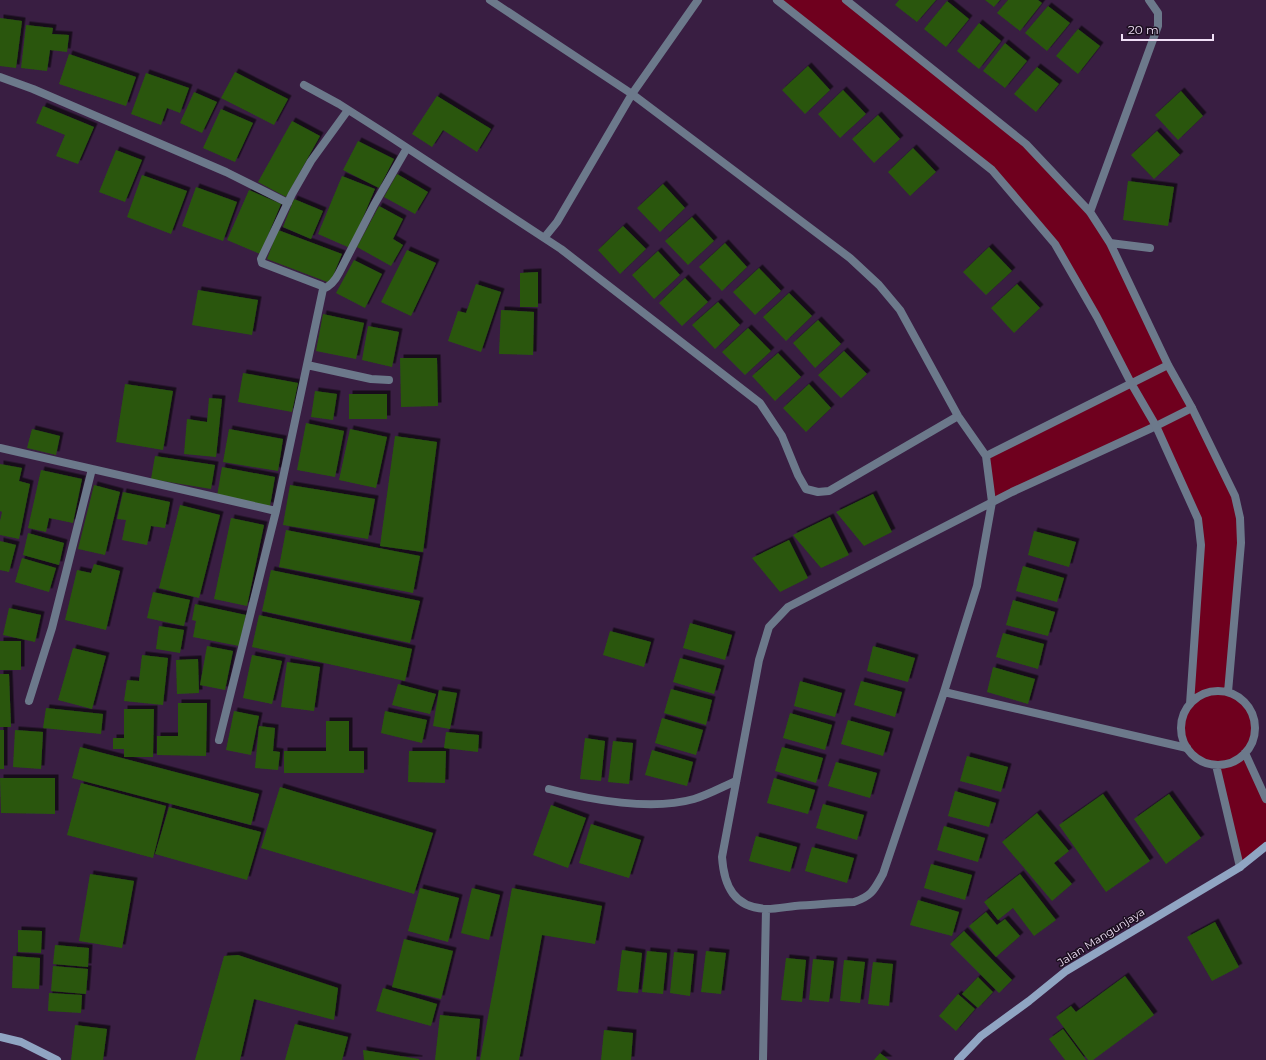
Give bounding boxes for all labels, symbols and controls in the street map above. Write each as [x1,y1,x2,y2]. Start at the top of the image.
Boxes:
scale bar [1122,16,1213,42]
text: 20 m [1128,22,1159,37]
street label: Jalan Mangunjaya [1054,905,1147,970]

